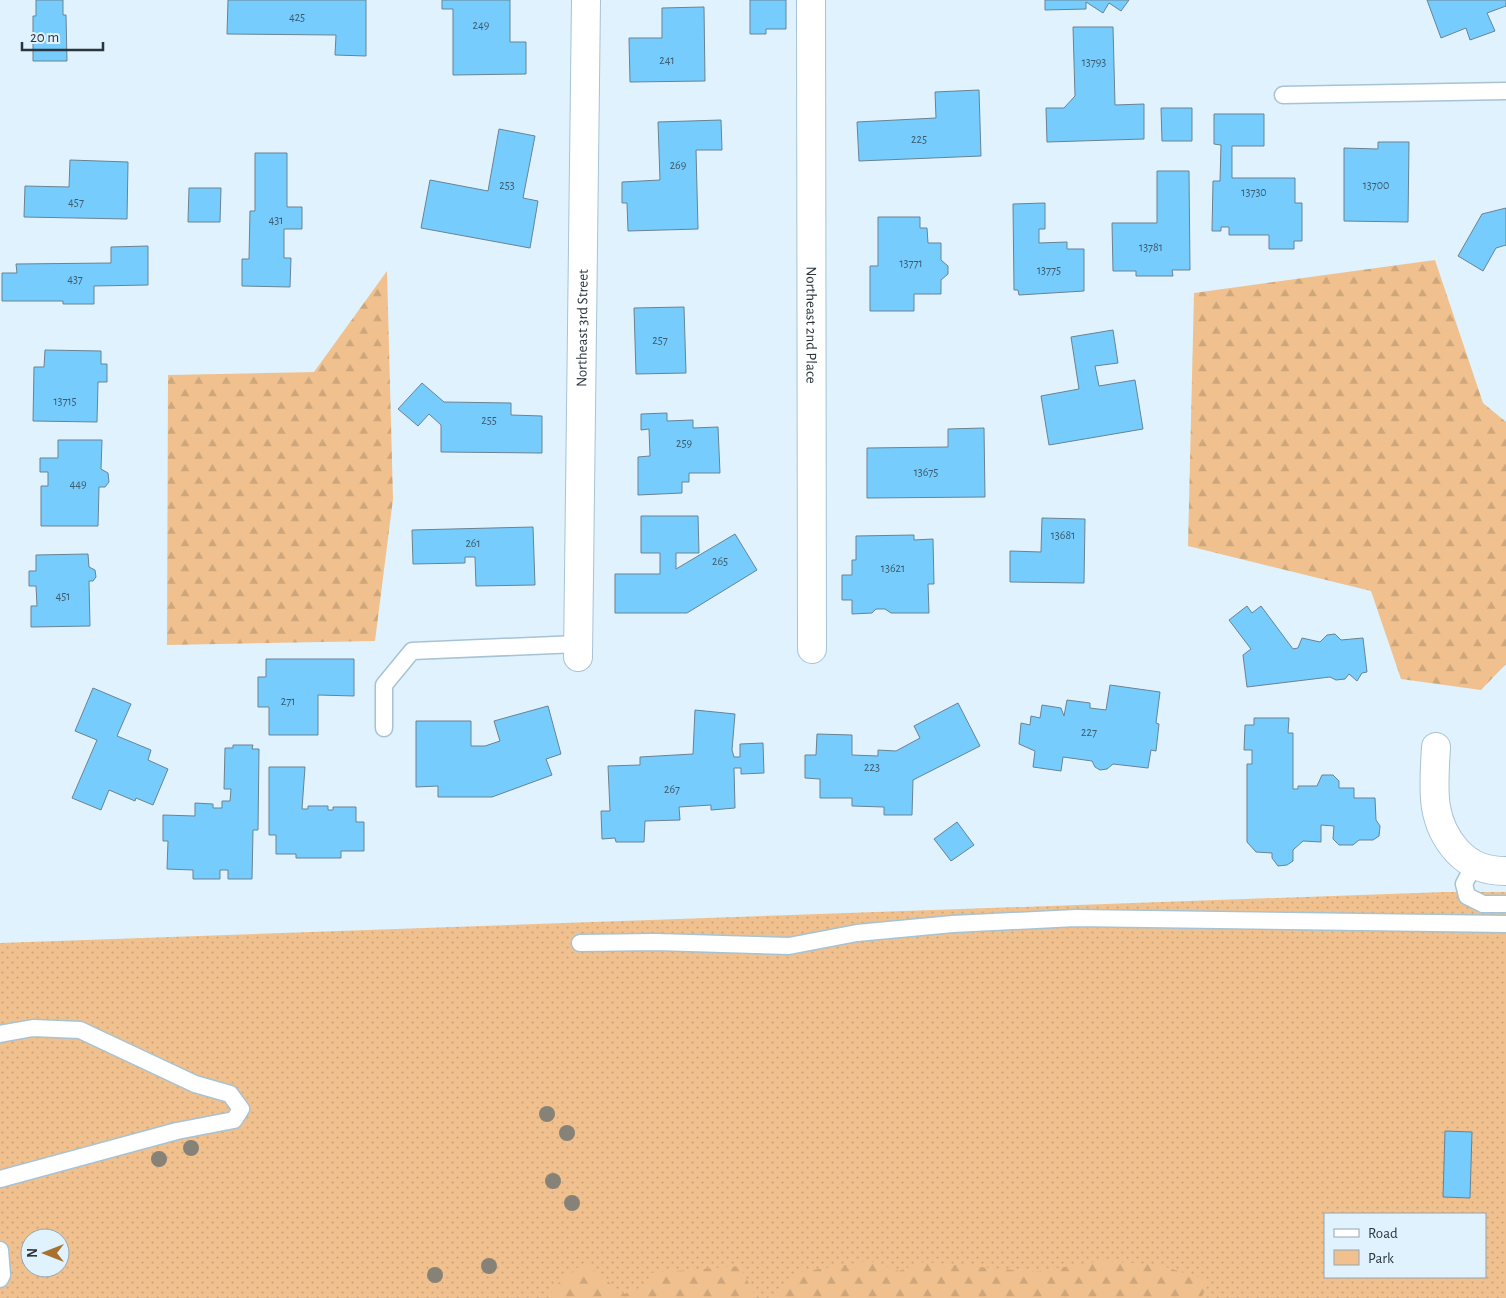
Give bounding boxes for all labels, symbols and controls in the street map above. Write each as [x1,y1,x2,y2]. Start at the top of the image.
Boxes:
house number: 425 [289,11,305,23]
house number: 249 [473,19,490,31]
scale bar [22,20,104,52]
text: 20 m [30,30,59,45]
house number: 241 [659,54,675,66]
house number: 13793 [1082,56,1106,68]
house number: 225 [911,133,927,145]
house number: 269 [670,159,687,171]
house number: 253 [499,179,515,191]
house number: 13700 [1363,179,1389,191]
house number: 13730 [1241,186,1267,198]
house number: 457 [68,196,84,208]
house number: 431 [269,214,283,226]
house number: 13781 [1139,241,1163,253]
house number: 13771 [899,257,923,269]
house number: 13775 [1037,264,1061,276]
street label: Northeast 2nd Place [804,266,819,384]
street label: Northeast 3rd Street [574,269,590,387]
house number: 437 [67,273,83,285]
house number: 257 [652,334,668,346]
house number: 13715 [53,395,77,407]
house number: 255 [481,414,497,426]
house number: 259 [676,437,692,449]
house number: 13675 [914,466,938,478]
house number: 449 [69,478,87,490]
house number: 13681 [1051,529,1075,541]
house number: 261 [465,537,481,549]
house number: 265 [712,555,728,567]
house number: 13621 [881,562,905,574]
house number: 451 [56,590,70,602]
house number: 271 [281,695,295,707]
house number: 227 [1081,726,1097,738]
house number: 223 [864,761,880,773]
house number: 267 [664,783,680,795]
legend [1324,1213,1486,1278]
text: Road [1368,1226,1398,1241]
north arrow [20,1228,70,1278]
text: N [26,1248,40,1258]
text: Park [1368,1251,1394,1266]

